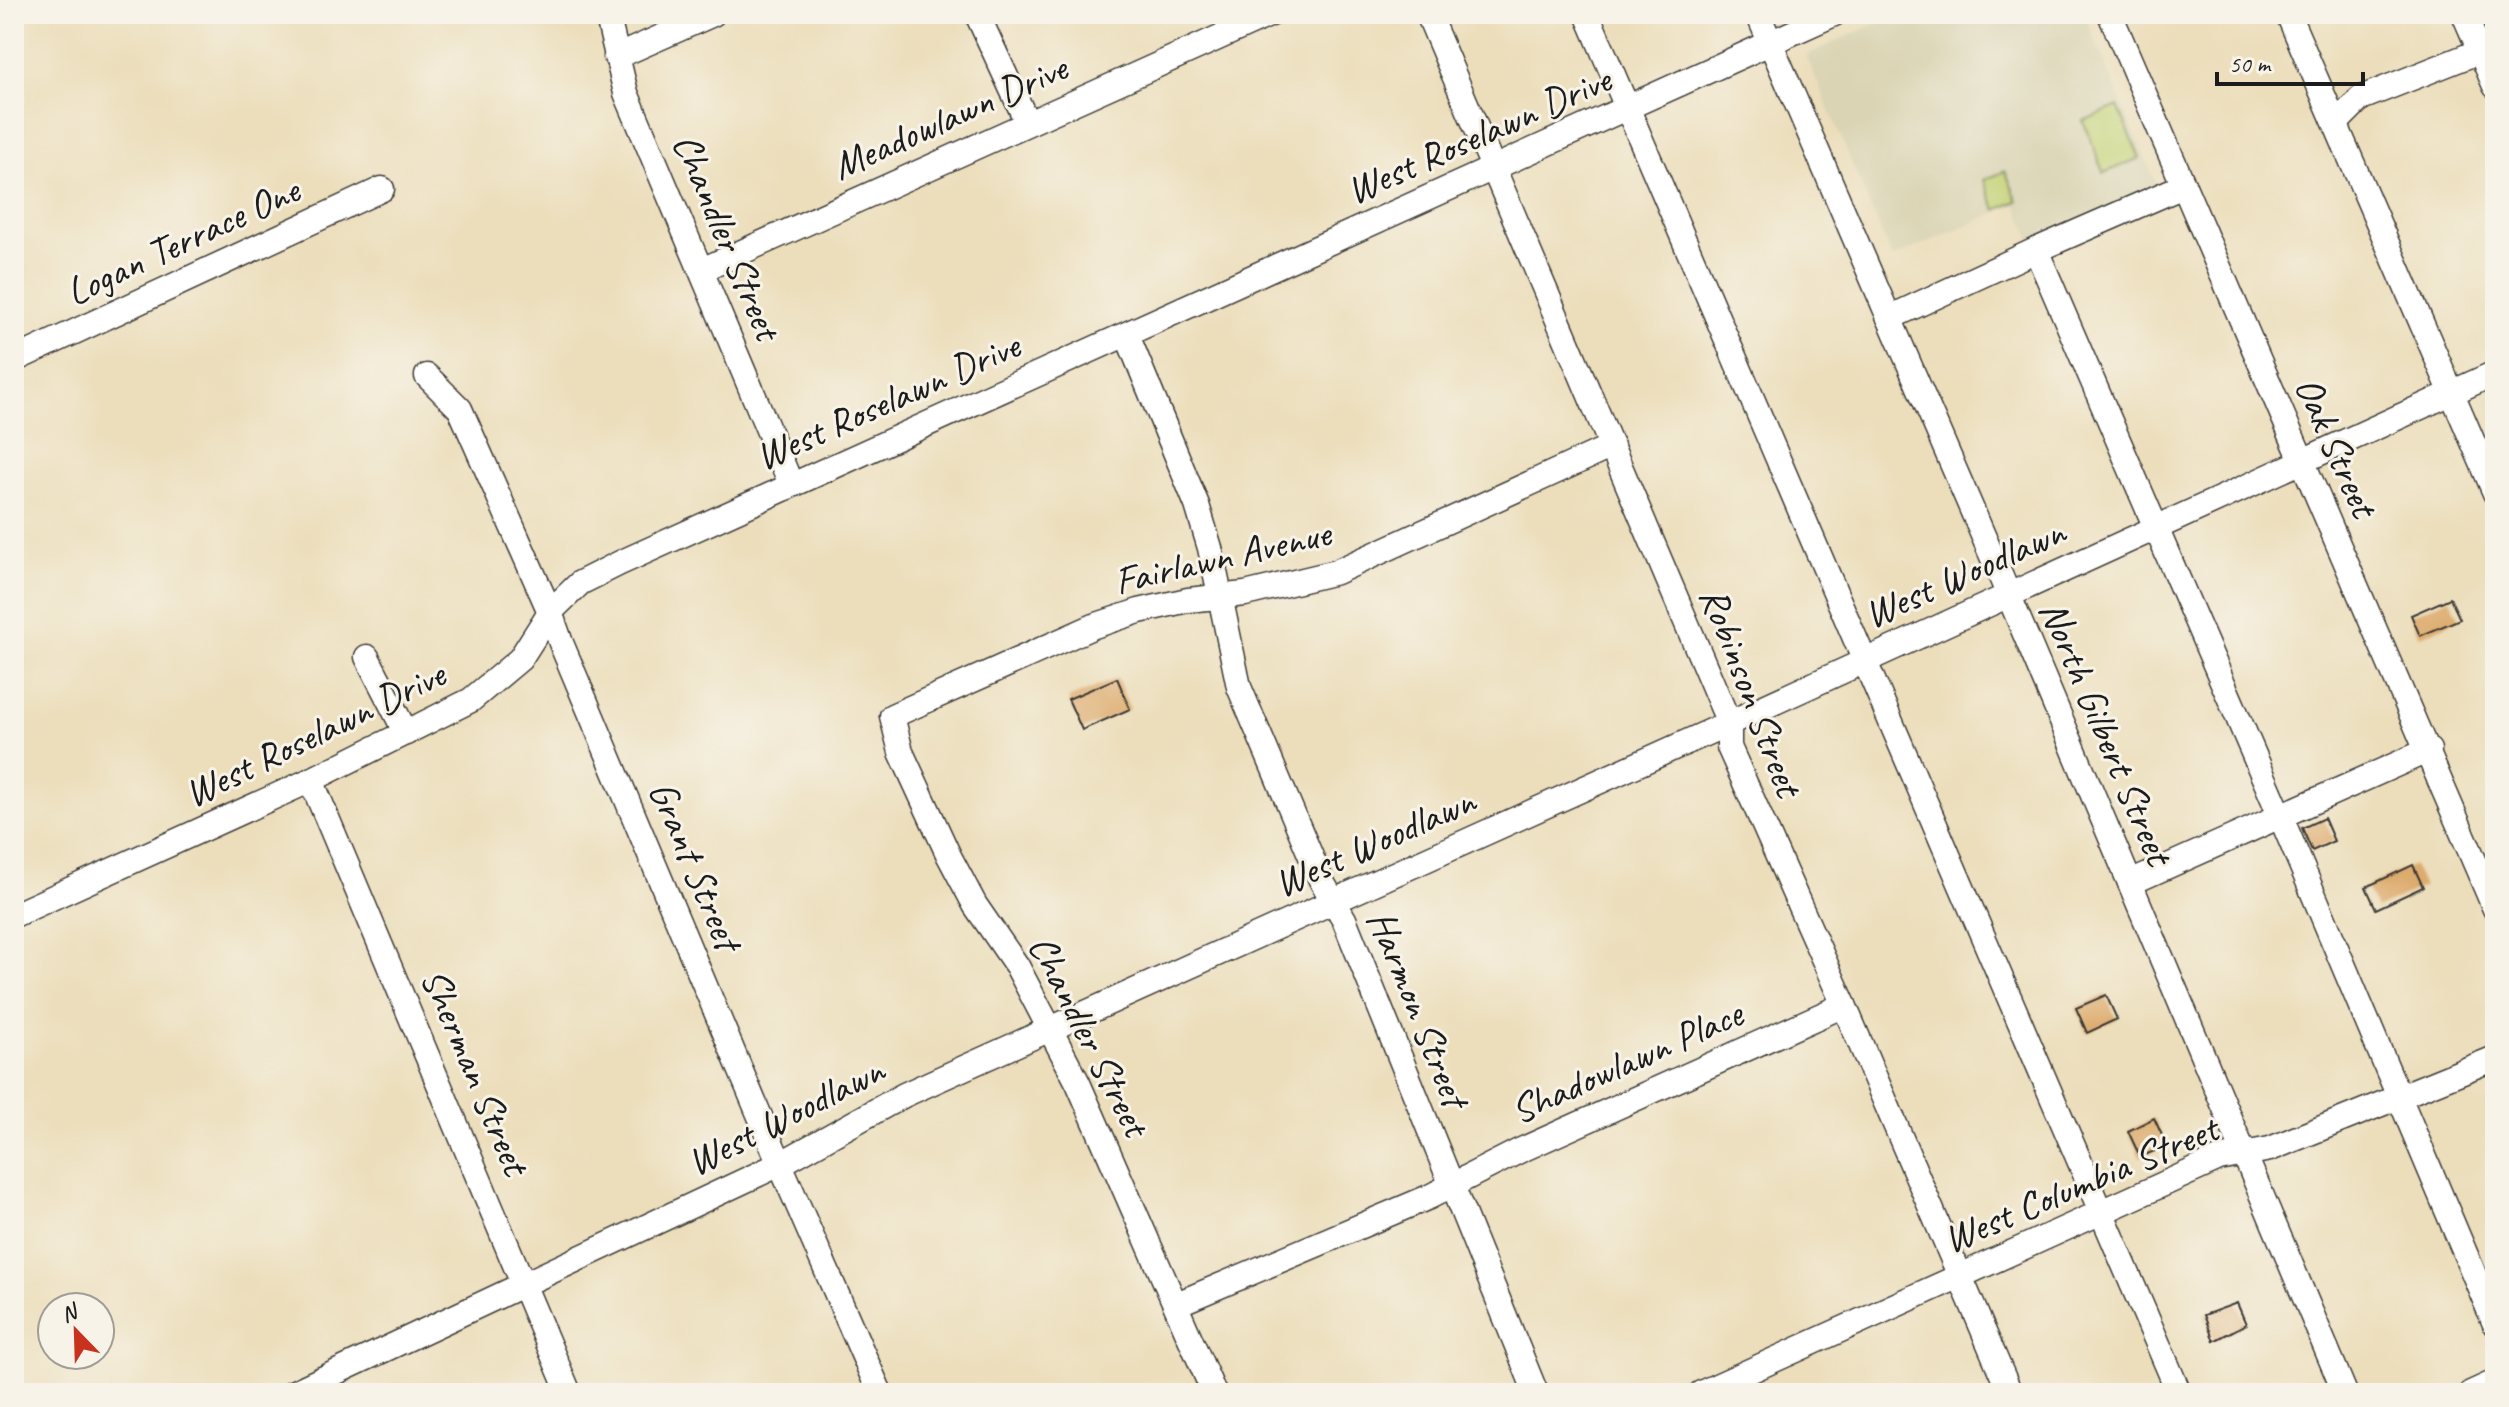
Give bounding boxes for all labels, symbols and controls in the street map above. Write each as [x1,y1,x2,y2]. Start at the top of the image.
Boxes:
scale bar [2217,36,2363,86]
street label: Meadowlawn Drive [824,42,1077,191]
text: 50 m [2229,49,2272,79]
street label: West Roselawn Drive [1339,53,1621,215]
street label: Chandler Street [661,126,794,350]
street label: Logan Terrace One [58,164,310,317]
street label: West Roselawn Drive [748,319,1030,481]
street label: Oak Street [2283,369,2391,528]
street label: West Woodlawn [1856,506,2074,639]
street label: Fairlawn Avenue [1109,507,1338,606]
street label: Robinson Street [1688,580,1815,806]
street label: North Gilbert Street [2028,593,2186,875]
street label: West Roselawn Drive [176,648,456,819]
street label: Grant Street [637,774,755,963]
street label: West Woodlawn [1266,775,1484,908]
street label: Harmon Street [1356,903,1482,1119]
street label: Chandler Street [1017,927,1163,1148]
street label: Sherman Street [409,961,542,1185]
street label: Shadowlawn Place [1503,987,1753,1135]
street label: West Woodlawn [679,1044,894,1187]
street label: West Columbia Street [1936,1102,2228,1264]
north arrow [36,1291,116,1371]
text: N [57,1297,83,1329]

